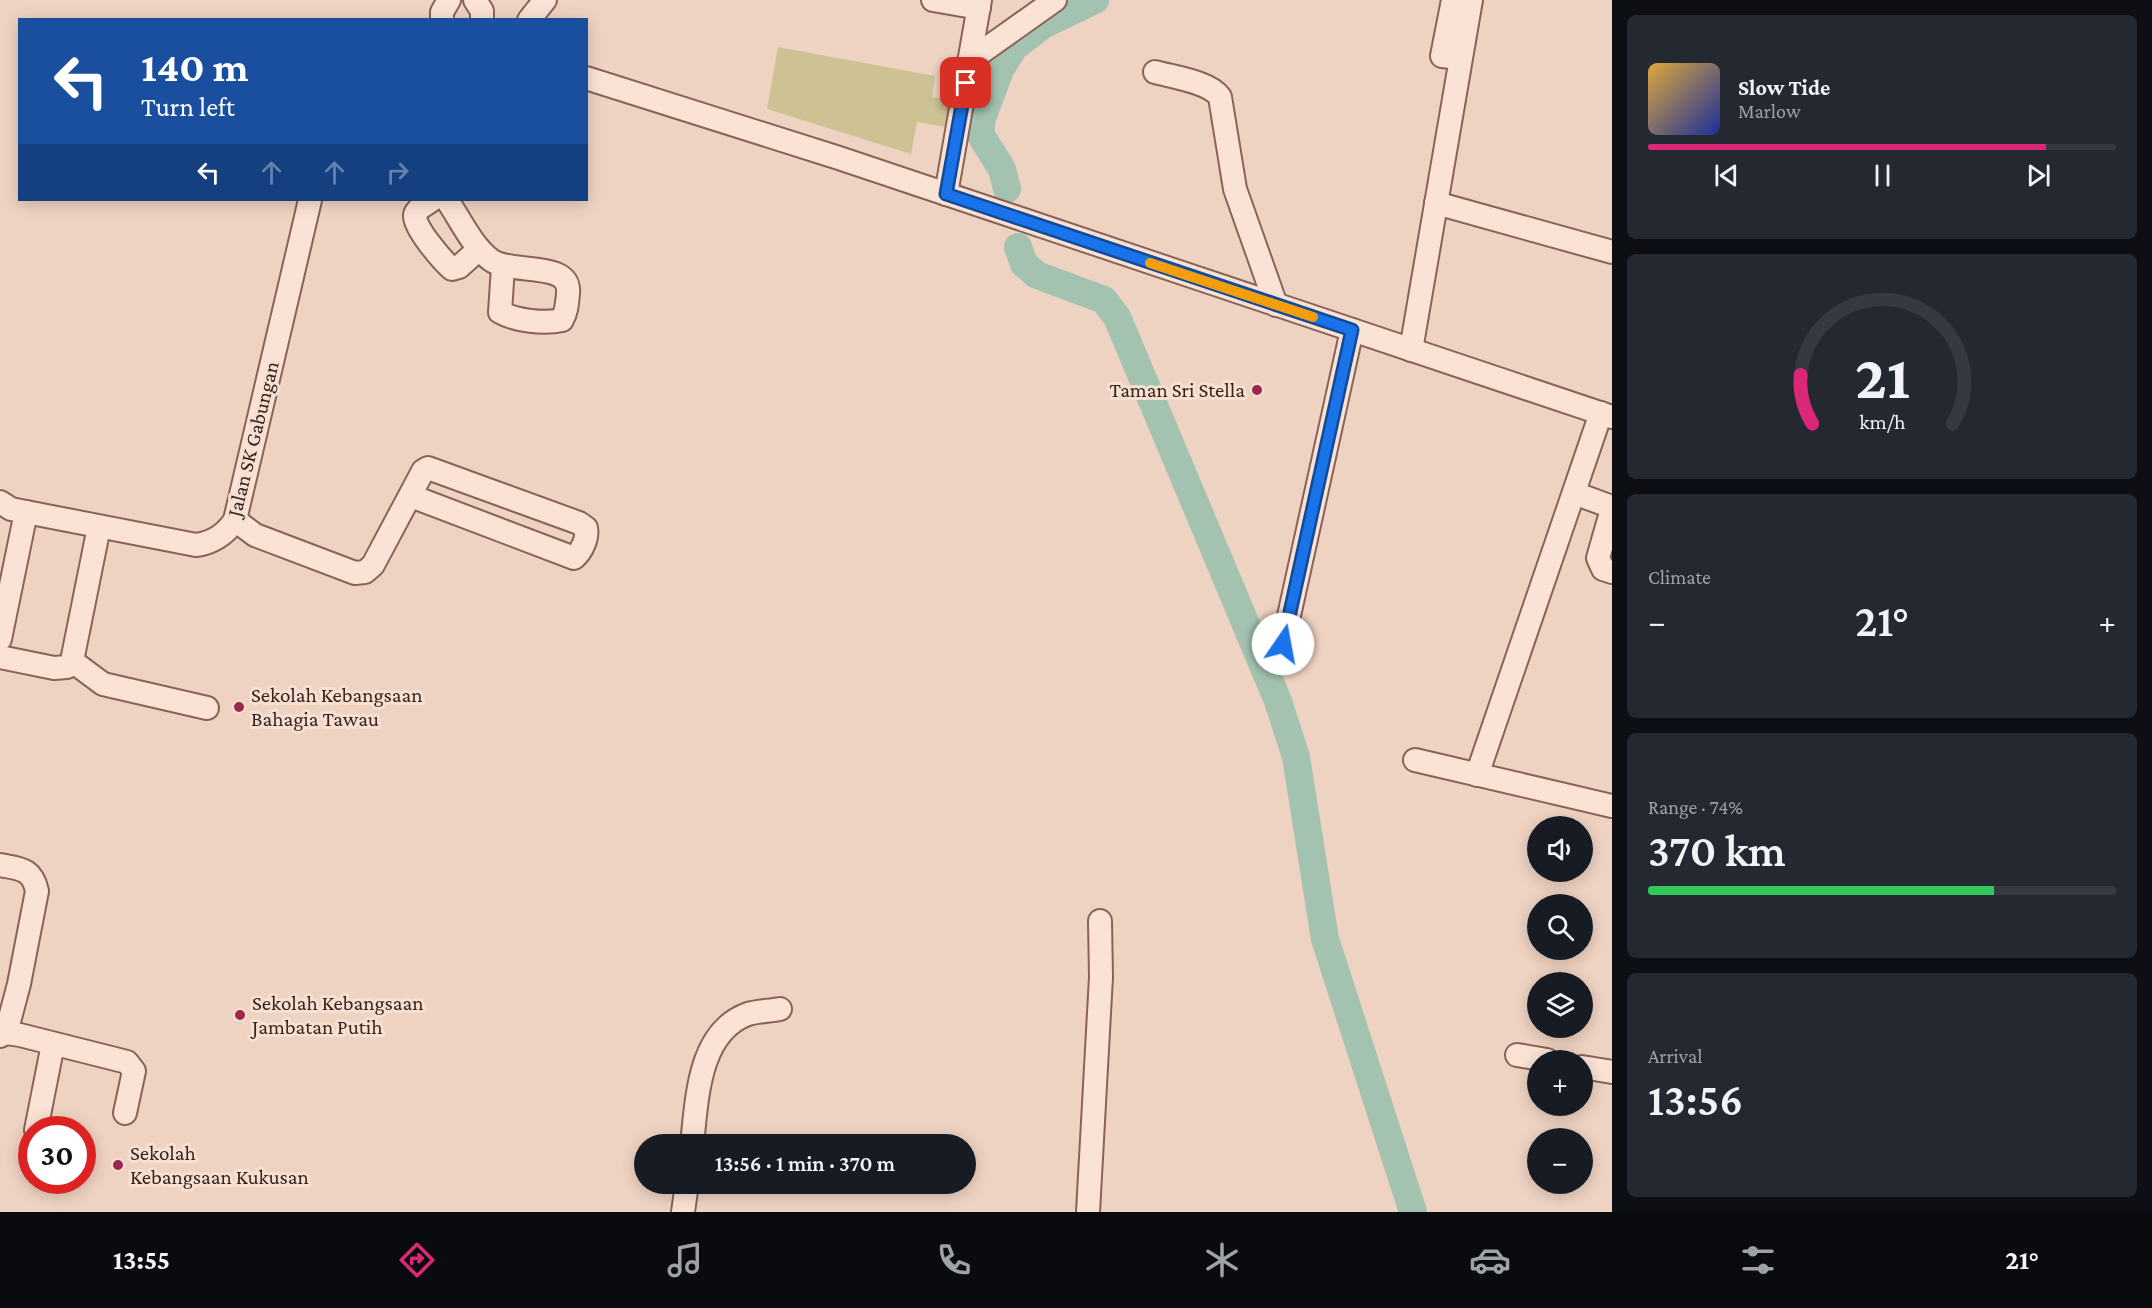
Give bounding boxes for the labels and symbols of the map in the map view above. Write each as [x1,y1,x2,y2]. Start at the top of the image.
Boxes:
pin [940,57,991,108]
street label: Jalan SK Gabungan [222,359,284,521]
place label: Taman Sri Stella [1109,378,1245,402]
marker: Taman Sri Stella [1250,383,1264,397]
position arrow [1251,612,1315,676]
place label: Sekolah Kebangsaan Bahagia Tawau [251,683,423,731]
marker: Sekolah Kebangsaan Bahagia Tawau [232,700,246,714]
place label: Sekolah Kebangsaan Jambatan Putih [250,991,424,1039]
marker: Sekolah Kebangsaan Jambatan Putih [233,1008,247,1022]
speed limit sign: 30 [18,1116,96,1194]
place label: Sekolah Kebangsaan Kukusan [130,1141,309,1189]
marker: Sekolah Kebangsaan Kukusan [111,1158,125,1172]

